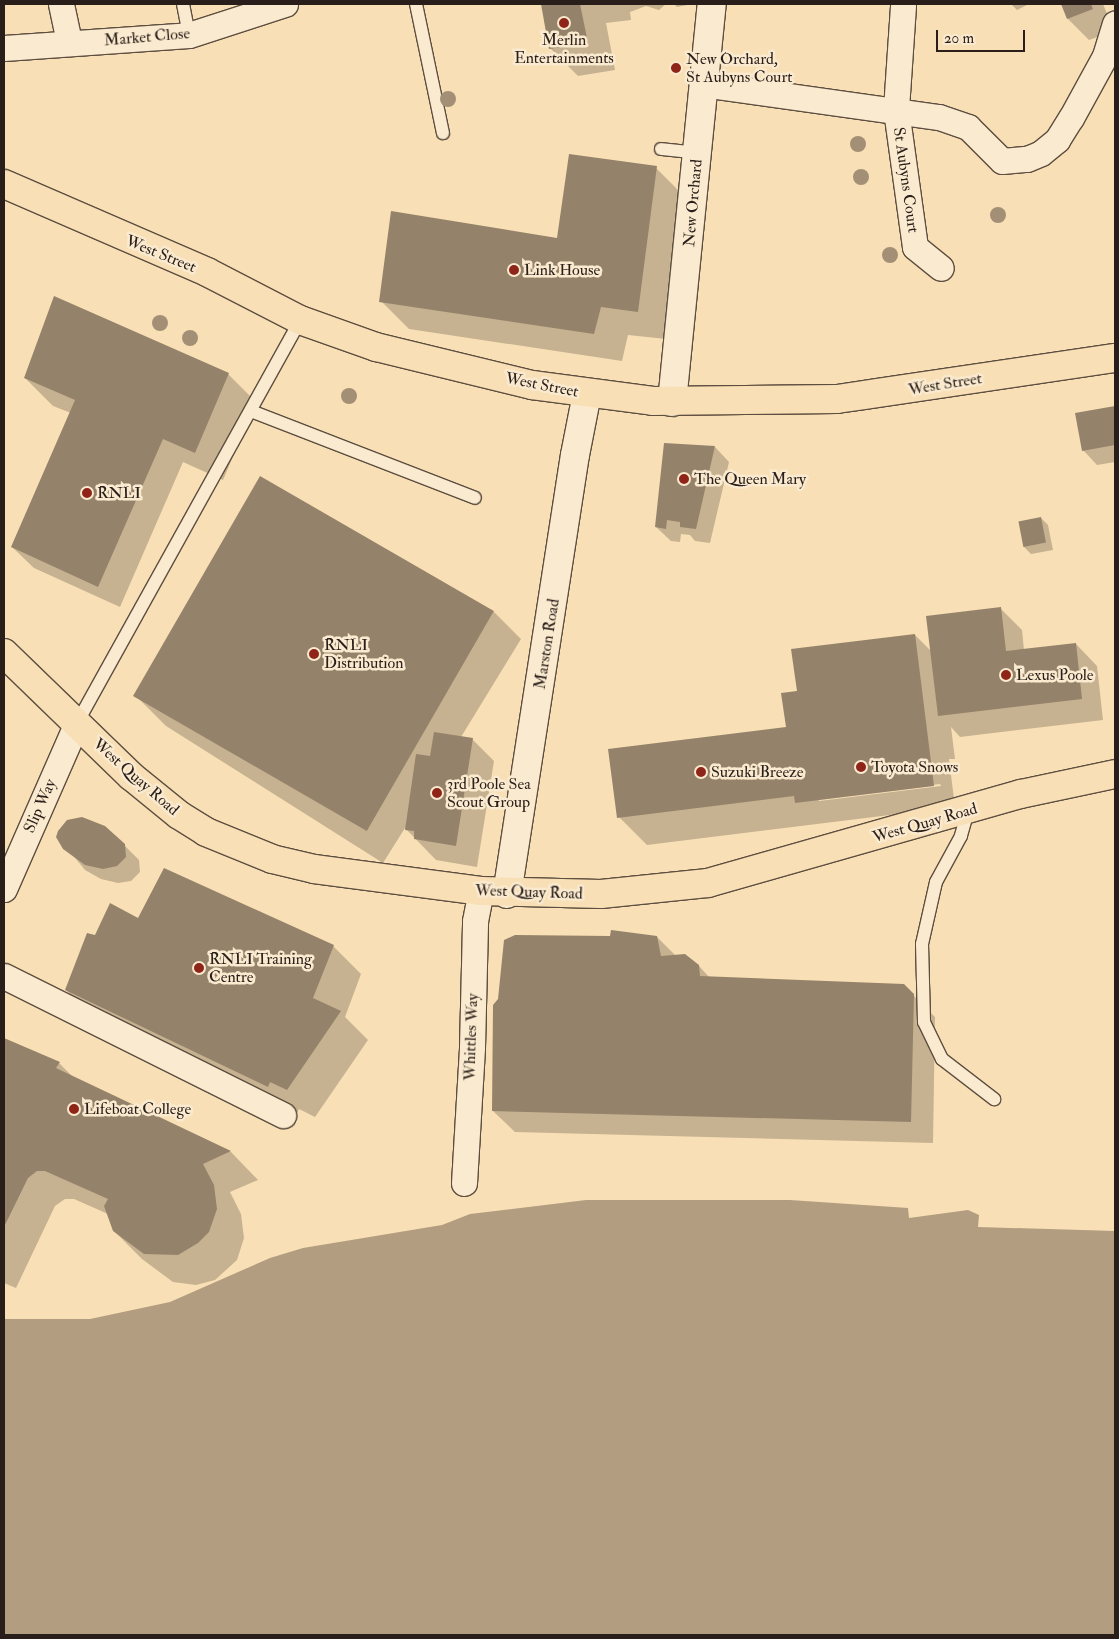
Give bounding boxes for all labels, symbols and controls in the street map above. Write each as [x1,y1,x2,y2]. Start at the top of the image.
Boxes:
marker: Merlin Entertainments [558,17,570,29]
scale bar [939,20,1028,52]
street label: Market Close [103,24,191,50]
text: 20 m [944,29,974,48]
place label: Merlin Entertainments [514,30,614,68]
place label: New Orchard, St Aubyns Court [686,49,793,87]
marker: New Orchard, St Aubyns Court [670,62,682,74]
street label: St Aubyns Court [889,126,923,234]
street label: New Orchard [680,158,706,248]
street label: West Street [123,231,199,277]
place label: Link House [524,260,600,280]
marker: Link House [508,264,520,276]
street label: West Street [504,369,580,401]
street label: West Street [907,369,983,399]
place label: The Queen Mary [694,469,806,489]
marker: The Queen Mary [678,473,690,485]
place label: RNLI [97,483,141,503]
marker: RNLI [81,487,93,499]
street label: Marston Road [530,597,564,691]
place label: RNLI Distribution [324,635,403,673]
marker: RNLI Distribution [308,648,320,660]
place label: Lexus Poole [1016,665,1093,685]
marker: Lexus Poole [1000,669,1012,681]
street label: West Quay Road [89,734,183,820]
place label: Toyota Snows [871,757,958,777]
marker: Toyota Snows [855,761,867,773]
place label: Suzuki Breeze [711,762,804,782]
marker: Suzuki Breeze [695,766,707,778]
place label: 3rd Poole Sea Scout Group [447,774,531,812]
street label: Slip Way [20,776,60,836]
marker: 3rd Poole Sea Scout Group [431,787,443,799]
street label: West Quay Road [871,799,979,847]
street label: West Quay Road [475,881,583,903]
place label: RNLI Training Centre [209,949,312,987]
marker: RNLI Training Centre [193,962,205,974]
street label: Whittles Way [460,993,482,1081]
place label: Lifeboat College [84,1099,191,1119]
marker: Lifeboat College [68,1103,80,1115]

